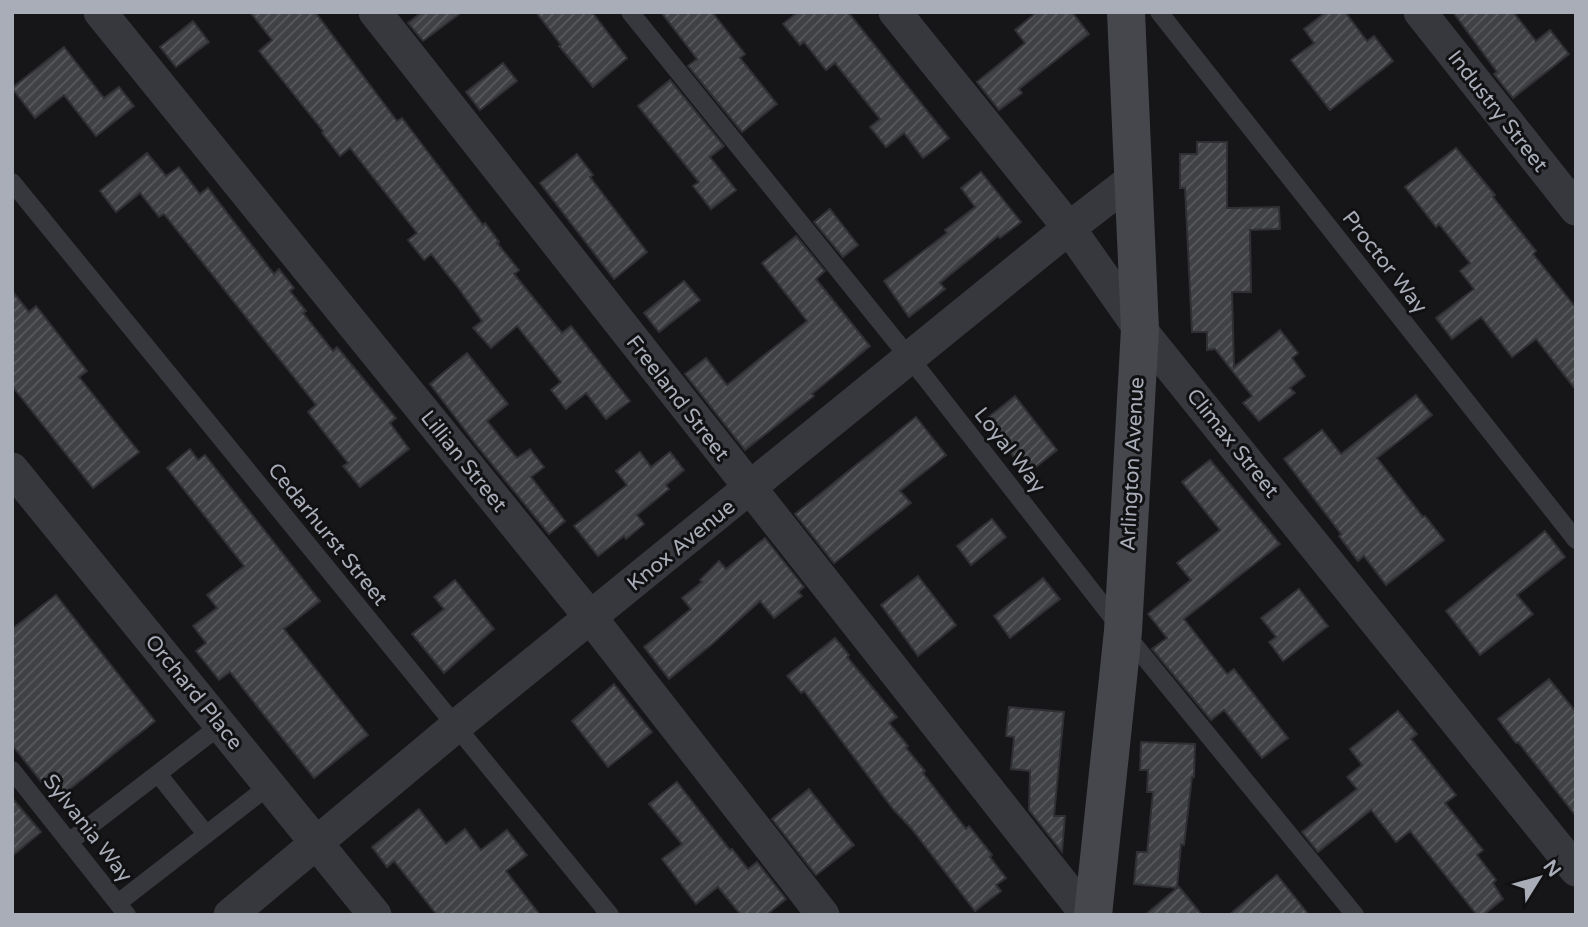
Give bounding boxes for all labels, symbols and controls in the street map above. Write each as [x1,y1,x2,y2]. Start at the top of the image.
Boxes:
street label: Industry Street [1442,46,1553,177]
street label: Proctor Way [1337,206,1432,318]
street label: Freeland Street [621,331,734,466]
street label: Arlington Avenue [1115,376,1150,552]
street label: Climax Street [1181,384,1284,503]
street label: Loyal Way [968,403,1051,498]
street label: Lillian Street [415,406,512,517]
street label: Cedarhurst Street [262,458,393,611]
street label: Knox Avenue [622,494,740,596]
street label: Orchard Place [140,630,248,755]
street label: Sylvania Way [38,769,138,887]
north arrow [1504,843,1574,913]
text: N [1538,856,1565,881]

